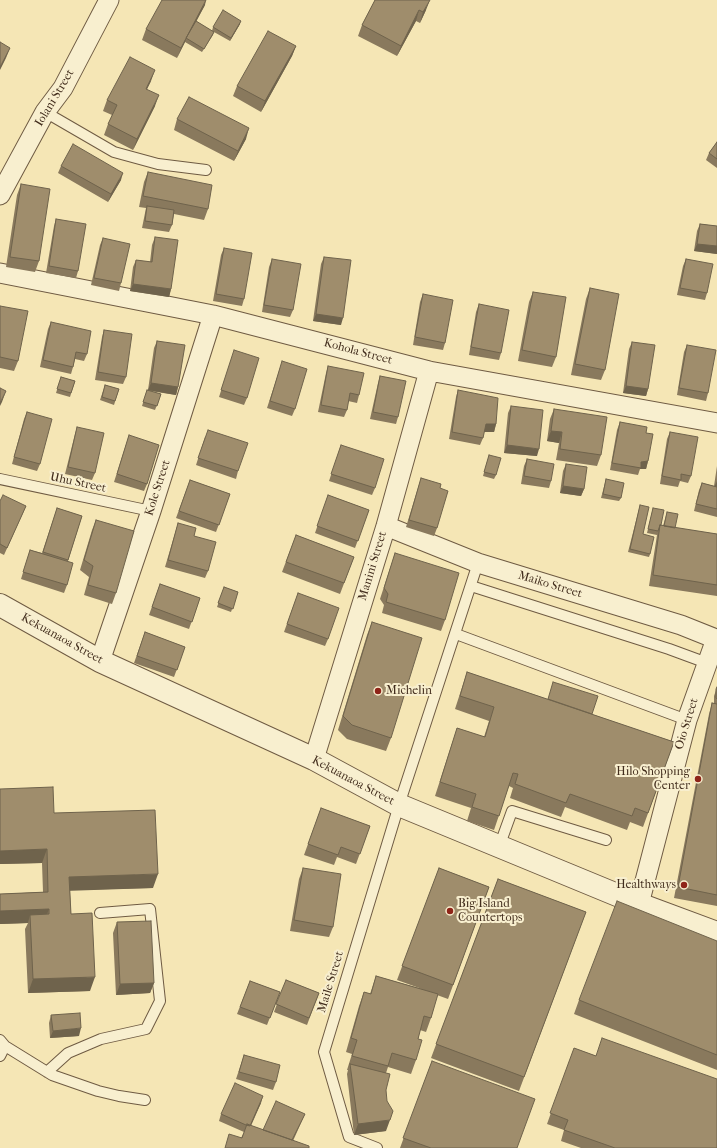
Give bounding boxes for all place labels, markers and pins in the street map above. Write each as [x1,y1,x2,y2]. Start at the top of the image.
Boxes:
place label: Michelin [386,684,432,698]
marker: Michelin [373,686,383,696]
place label: Hilo Shopping Center [616,765,690,793]
marker: Hilo Shopping Center [693,774,703,784]
place label: Healthways [616,878,676,892]
marker: Healthways [679,880,689,890]
place label: Big Island Countertops [458,897,522,925]
marker: Big Island Countertops [445,906,455,916]

